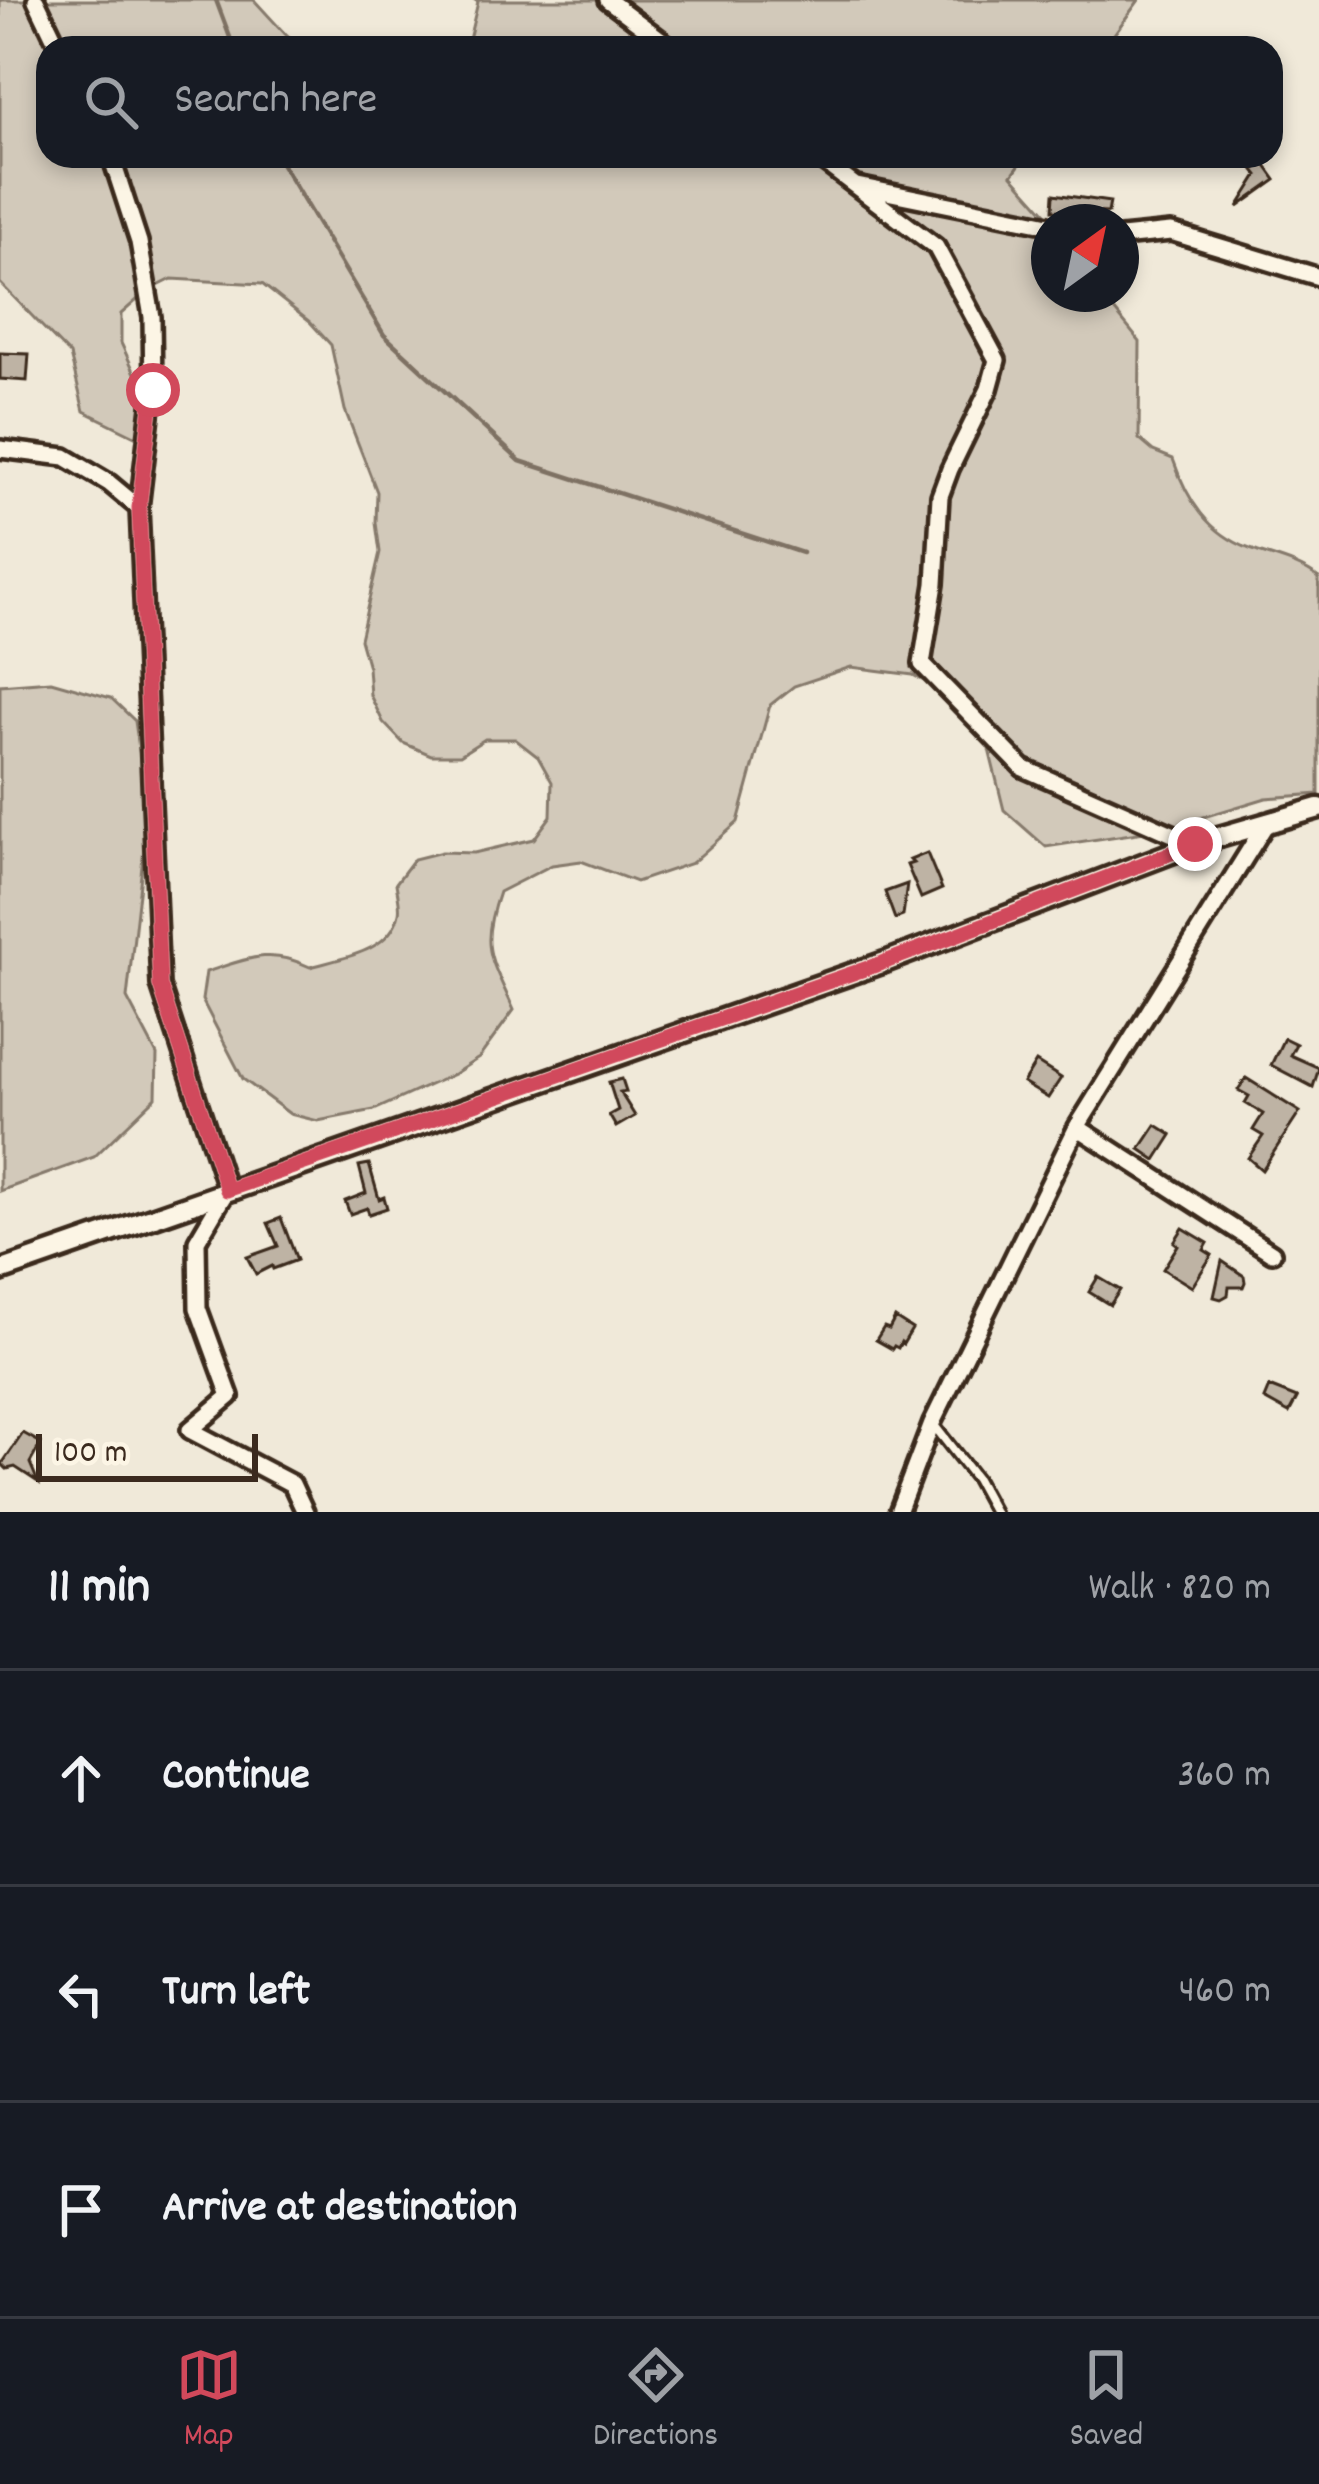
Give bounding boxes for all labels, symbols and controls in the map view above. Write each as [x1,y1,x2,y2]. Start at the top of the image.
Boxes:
search box [36,36,1283,168]
icon: search [78,69,144,135]
text: Search here [174,70,377,134]
north arrow [1031,204,1139,312]
route start [126,363,180,417]
route end [1168,817,1222,871]
scale bar [36,1428,258,1481]
text: 100 m [54,1431,127,1478]
text: 11 min [48,1554,150,1626]
text: Walk · 820 m [1089,1563,1271,1618]
icon: ahead [48,1745,114,1811]
text: Continue [162,1746,310,1810]
text: 360 m [1178,1750,1271,1805]
icon: left [48,1961,114,2027]
text: Turn left [162,1962,310,2026]
text: 460 m [1179,1966,1271,2021]
icon: arrive [48,2177,114,2243]
text: Arrive at destination [162,2178,517,2242]
tab: Map [176,2342,242,2461]
tab: Directions [593,2342,718,2461]
tab: Saved [1070,2342,1143,2461]

